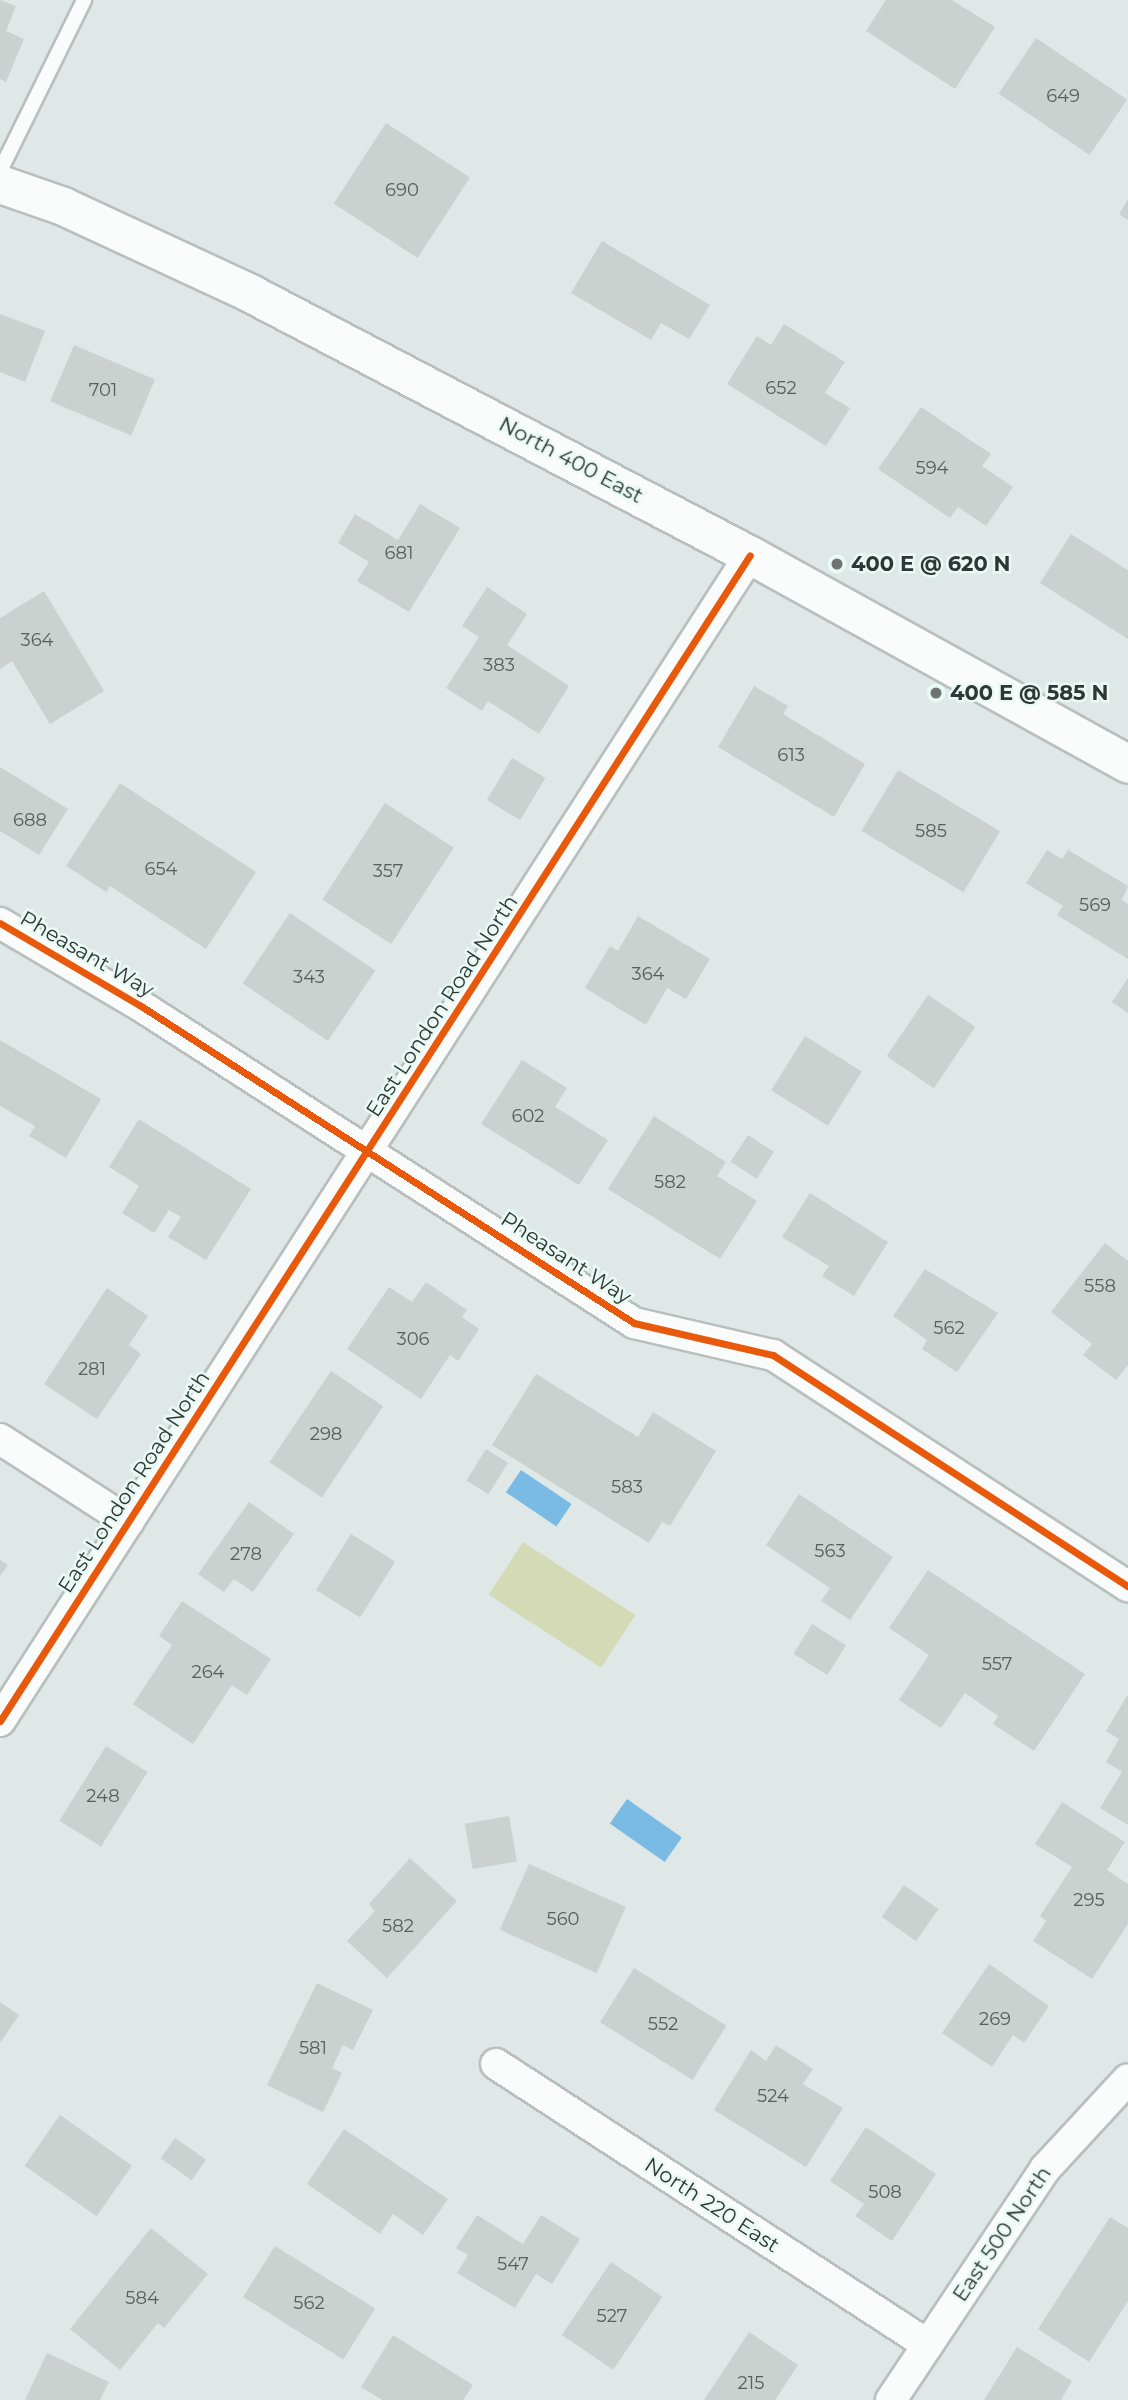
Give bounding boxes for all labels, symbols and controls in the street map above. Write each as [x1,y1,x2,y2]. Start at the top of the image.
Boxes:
house number: 649 [1046,85,1080,107]
house number: 690 [385,179,419,201]
house number: 652 [765,377,797,399]
house number: 701 [89,379,117,401]
street label: North 400 East [495,411,647,509]
house number: 594 [915,457,949,479]
house number: 681 [385,542,413,564]
place label: 400 E @ 620 N [851,551,1011,577]
marker: 400 E @ 620 N [829,556,845,572]
house number: 364 [20,629,54,651]
house number: 383 [483,654,515,676]
place label: 400 E @ 585 N [950,680,1108,706]
marker: 400 E @ 585 N [928,685,944,701]
house number: 613 [777,744,805,766]
house number: 688 [13,809,47,831]
house number: 585 [915,820,947,842]
house number: 654 [144,858,178,880]
house number: 357 [373,860,403,882]
street label: East London Road North [361,890,523,1122]
house number: 569 [1079,894,1111,916]
street label: Pheasant Way [16,905,158,1003]
house number: 364 [631,963,665,985]
house number: 343 [293,966,325,988]
house number: 602 [511,1105,545,1127]
house number: 582 [654,1171,686,1193]
street label: Pheasant Way [496,1206,636,1310]
house number: 558 [1084,1275,1116,1297]
house number: 562 [933,1317,965,1339]
house number: 306 [396,1328,430,1350]
house number: 281 [78,1358,106,1380]
street label: East London Road North [53,1366,215,1598]
house number: 298 [310,1423,342,1445]
house number: 583 [611,1476,643,1498]
house number: 563 [814,1540,846,1562]
house number: 278 [230,1543,262,1565]
house number: 557 [982,1653,1012,1675]
house number: 264 [191,1661,225,1683]
house number: 248 [86,1785,120,1807]
house number: 295 [1073,1889,1105,1911]
house number: 560 [546,1908,580,1930]
house number: 582 [382,1915,414,1937]
house number: 269 [979,2008,1011,2030]
house number: 552 [648,2013,678,2035]
house number: 581 [299,2037,327,2059]
house number: 524 [757,2085,789,2107]
street label: North 220 East [640,2152,784,2258]
street label: East 500 North [948,2162,1056,2306]
house number: 508 [868,2181,902,2203]
house number: 547 [497,2253,529,2275]
house number: 584 [125,2287,159,2309]
house number: 562 [293,2292,325,2314]
house number: 527 [597,2305,627,2327]
house number: 215 [738,2372,764,2394]

